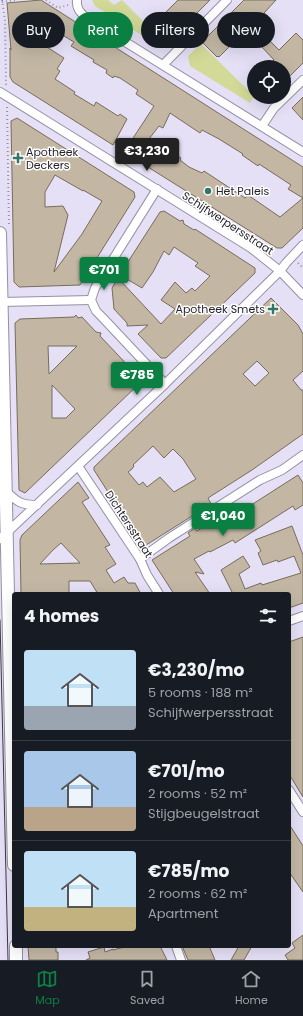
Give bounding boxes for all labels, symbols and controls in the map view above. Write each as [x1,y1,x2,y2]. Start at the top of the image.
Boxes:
chip: Buy [12,12,65,48]
chip: Rent [73,12,133,48]
chip: Filters [141,12,209,48]
chip: New [217,12,275,48]
map controls [247,60,291,104]
button: locate [247,60,291,104]
pin: €3,230 [114,138,180,172]
text: €3,230 [124,141,170,160]
place label: Apotheek Deckers [26,144,79,173]
marker: Apotheek Deckers [13,153,23,163]
place label: Het Paleis [216,183,269,199]
marker: Het Paleis [203,186,213,196]
street label: Schijfwerpersstraat [179,187,277,259]
pin: €701 [80,257,128,291]
text: €701 [89,260,119,279]
place label: Apotheek Smets [175,301,265,317]
marker: Apotheek Smets [268,304,278,314]
pin: €785 [113,362,161,396]
text: €785 [120,365,154,384]
street label: Dichtersstraat [101,487,157,561]
pin: €1,040 [190,503,256,537]
text: €1,040 [201,506,245,525]
text: 4 homes [24,604,99,628]
icon: filters [257,605,279,627]
text: €3,230/mo [148,658,244,682]
icon: home [56,666,104,714]
text: 5 rooms · 188 m² [148,683,253,702]
text: Schijfwerpersstraat [148,703,273,722]
text: €701/mo [148,759,225,783]
icon: home [56,767,104,815]
text: 2 rooms · 52 m² [148,784,247,803]
text: Stijgbeugelstraat [148,804,259,823]
text: €785/mo [148,859,229,883]
icon: home [56,867,104,915]
text: 2 rooms · 62 m² [148,884,247,903]
text: Apartment [148,904,218,923]
tab: Map [35,968,60,1009]
tab: Saved [130,968,164,1009]
tab: Home [235,968,268,1009]

